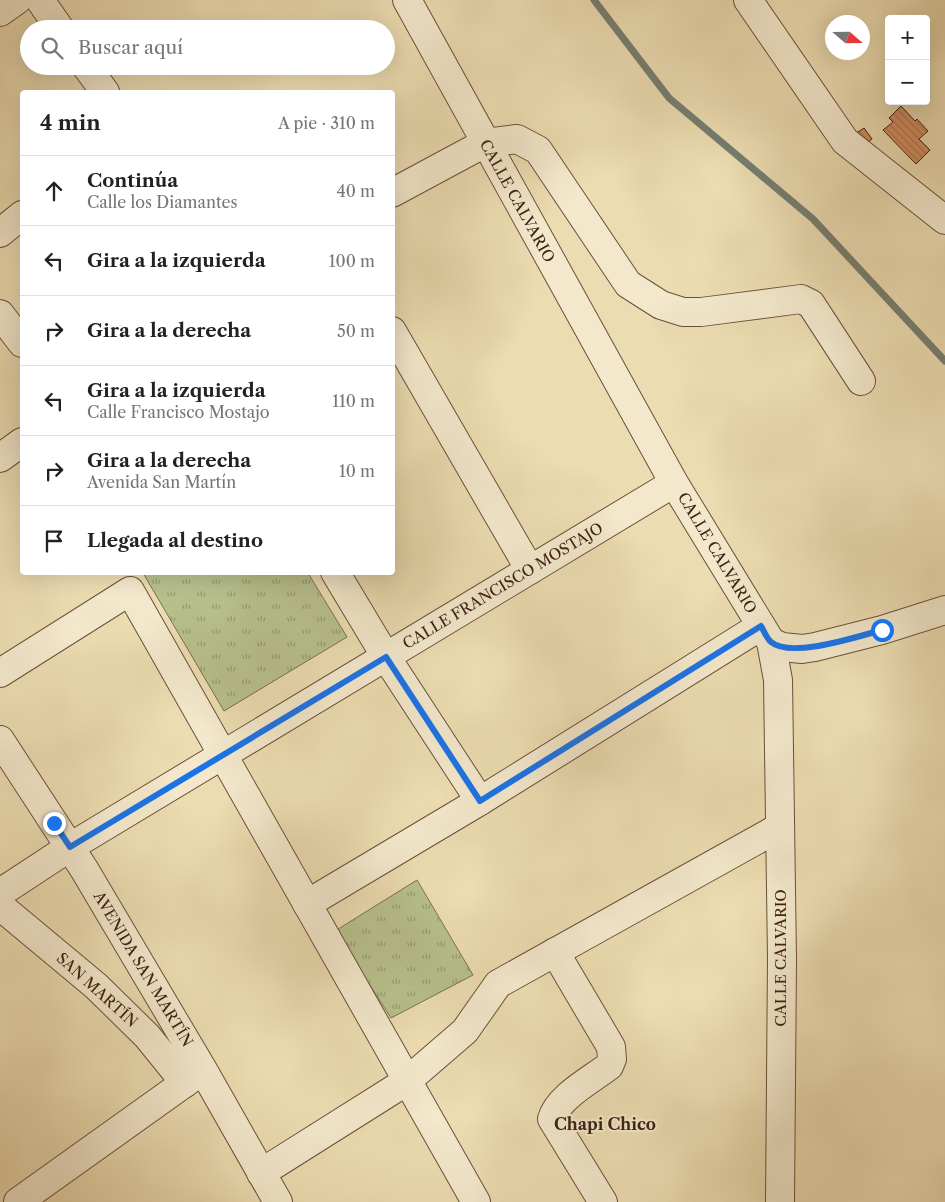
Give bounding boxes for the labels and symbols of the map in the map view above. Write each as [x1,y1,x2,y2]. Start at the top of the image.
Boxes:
north arrow [825,15,870,60]
street label: CALLE CALVARIO [476,136,559,266]
street label: CALLE CALVARIO [674,489,761,617]
street label: CALLE FRANCISCO MOSTAJO [399,518,606,653]
route start [871,619,894,642]
route end [43,812,66,835]
street label: AVENIDA SAN MARTÍN [89,888,197,1050]
street label: CALLE CALVARIO [771,889,790,1027]
street label: SAN MARTÍN [53,949,141,1031]
district label: Chapi Chico [554,1114,656,1134]

